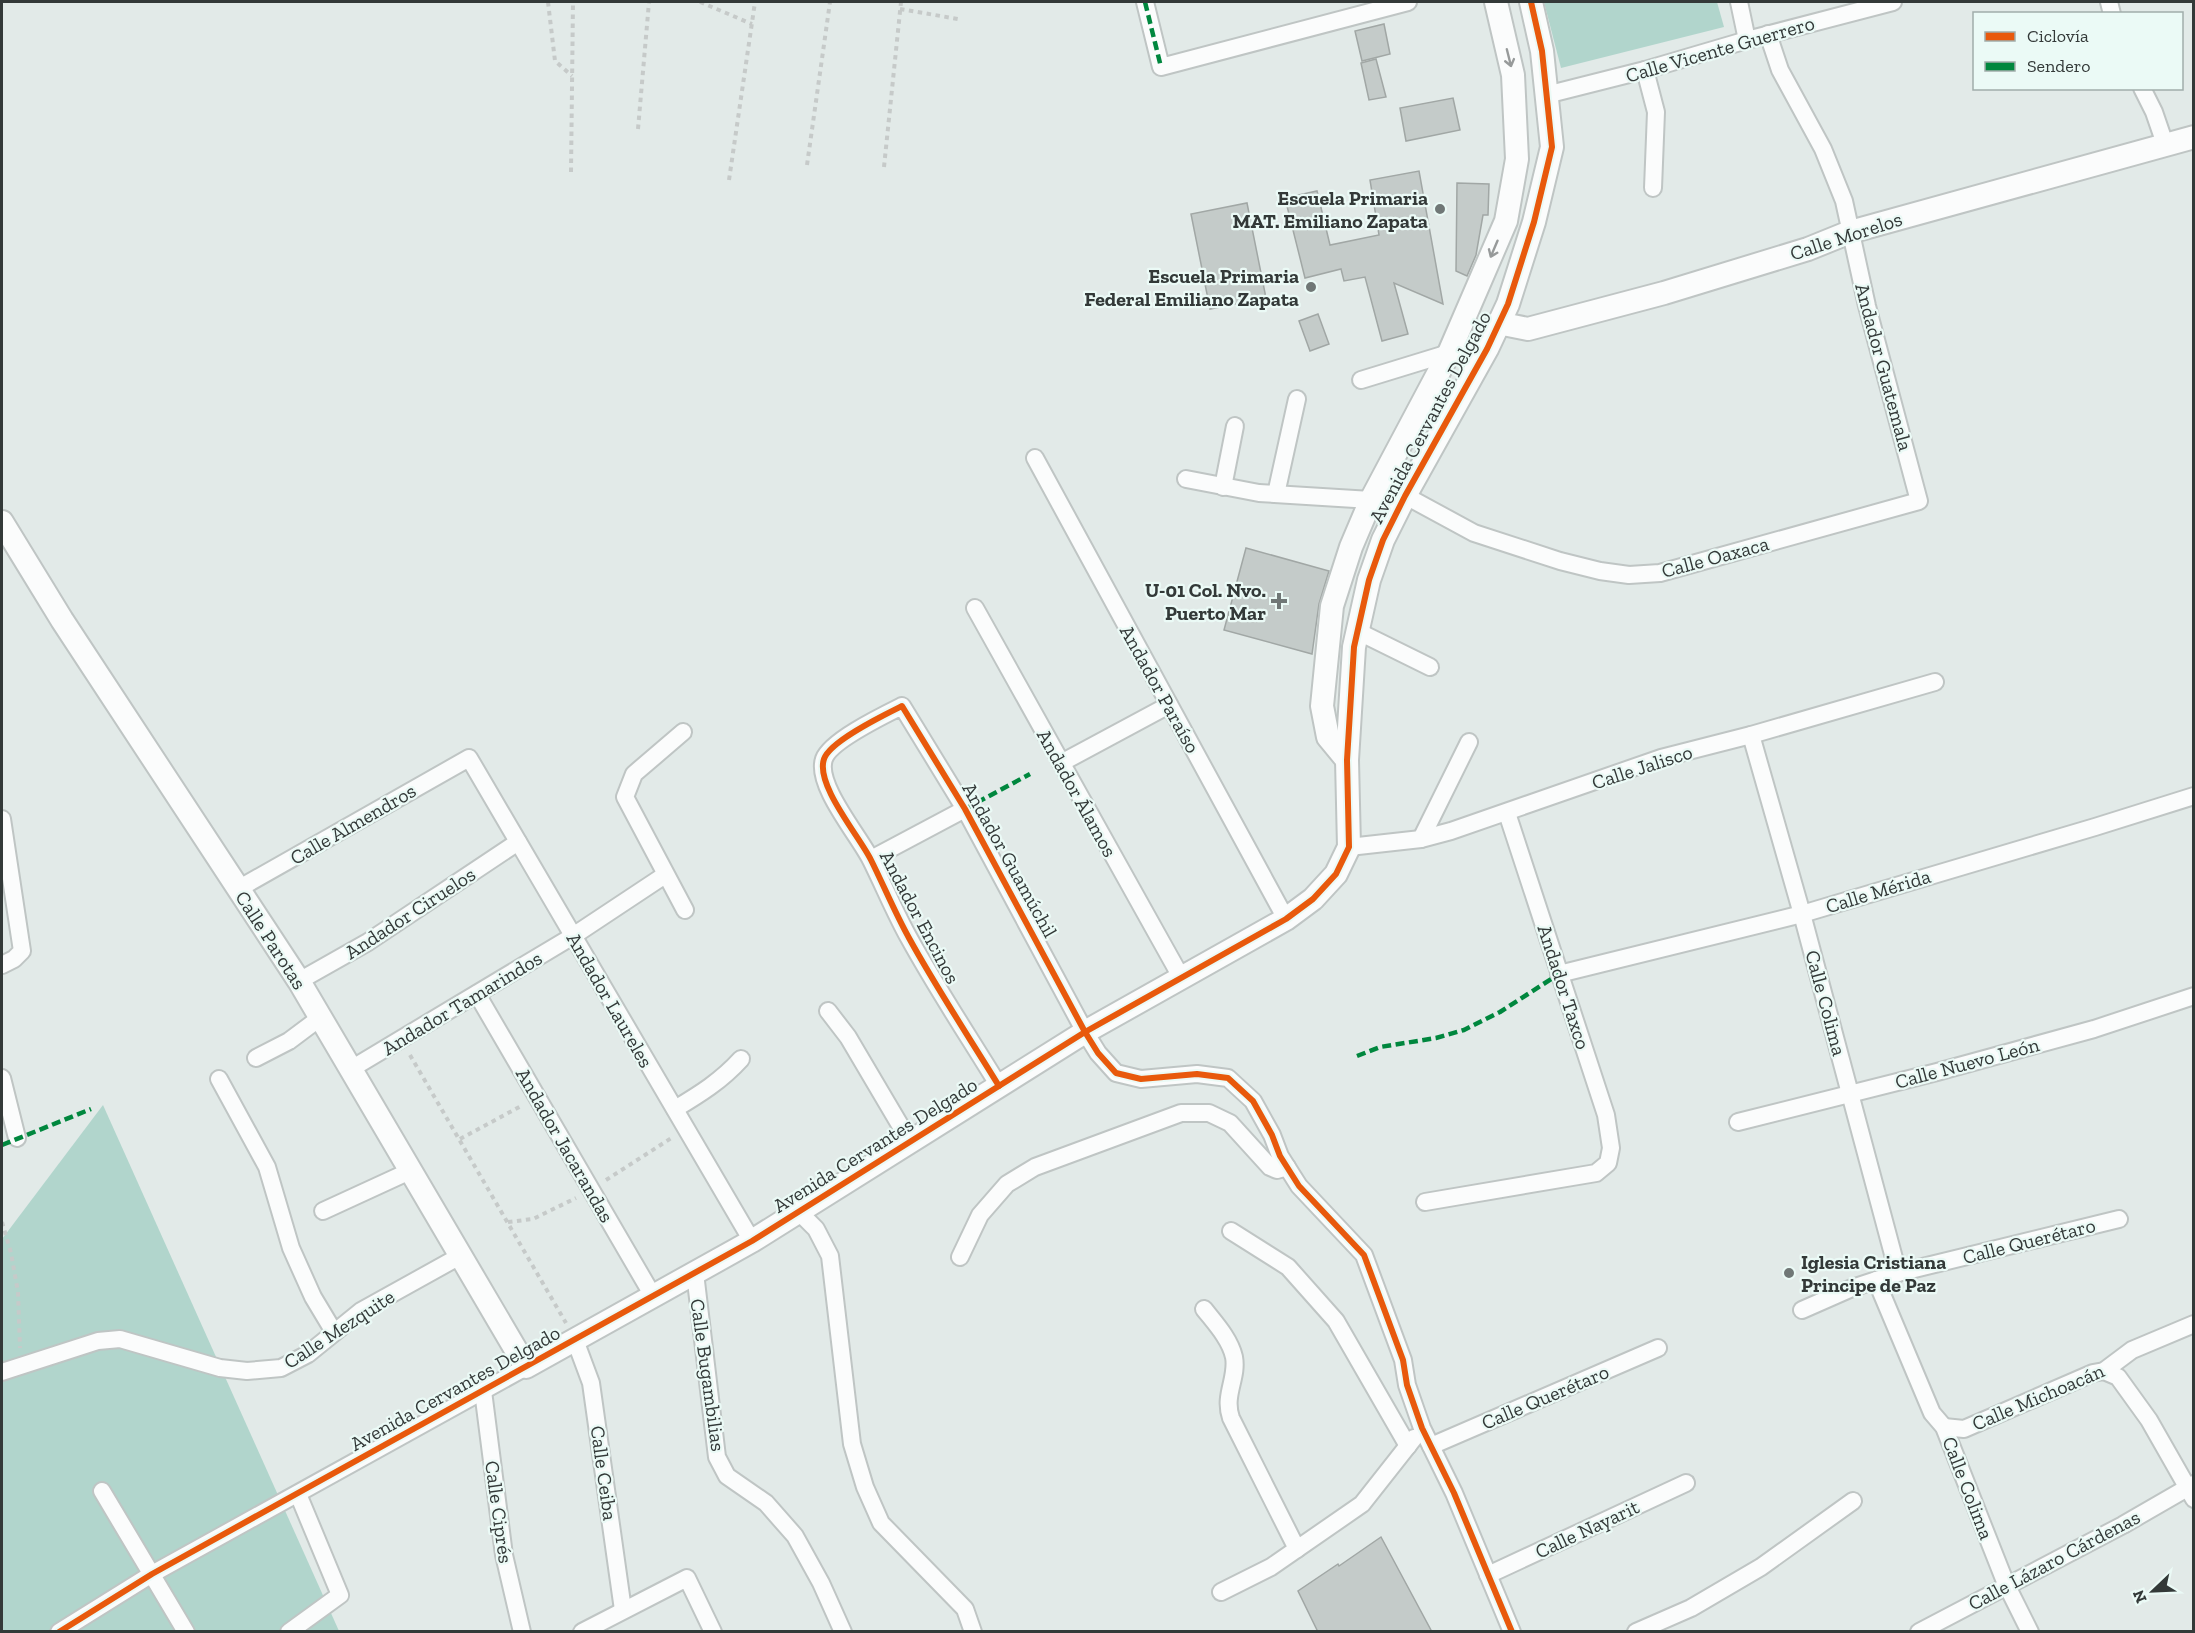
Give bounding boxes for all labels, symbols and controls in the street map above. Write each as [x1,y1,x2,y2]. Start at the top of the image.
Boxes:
street label: Calle Vicente Guerrero [1623,11,1817,87]
legend [1973,12,2183,90]
text: Ciclovía [2027,25,2089,47]
one-way arrow [1504,49,1516,68]
text: Sendero [2027,55,2091,77]
place label: Escuela Primaria MAT. Emiliano Zapata [1232,186,1428,233]
marker: Escuela Primaria MAT. Emiliano Zapata [1433,202,1447,216]
street label: Calle Morelos [1787,207,1905,265]
one-way arrow [1488,240,1499,258]
place label: Escuela Primaria Federal Emiliano Zapata [1084,264,1299,311]
marker: Escuela Primaria Federal Emiliano Zapata [1304,280,1318,294]
street label: Andador Guatemala [1850,281,1918,454]
street label: Avenida Cervantes Delgado [1364,307,1496,527]
street label: Calle Oaxaca [1659,531,1772,583]
place label: U-01 Col. Nvo. Puerto Mar [1145,578,1266,625]
marker: U-01 Col. Nvo. Puerto Mar [1270,592,1288,610]
street label: Andador Paraíso [1115,621,1205,757]
street label: Andador Álamos [1032,725,1122,861]
street label: Calle Jalisco [1589,739,1695,795]
street label: Calle Almendros [286,778,420,870]
street label: Andador Guamúchil [957,778,1063,942]
street label: Andador Encinos [875,846,965,988]
street label: Andador Ciruelos [340,862,480,964]
street label: Calle Mérida [1823,864,1934,918]
street label: Calle Parotas [230,886,312,994]
street label: Andador Taxco [1533,922,1595,1052]
street label: Andador Laureles [562,928,658,1072]
street label: Andador Tamarindos [378,946,546,1060]
street label: Calle Colima [1800,948,1852,1059]
street label: Calle Nuevo León [1892,1032,2042,1094]
street label: Andador Jacarandas [511,1063,619,1227]
street label: Avenida Cervantes Delgado [768,1072,982,1218]
street label: Calle Querétaro [1960,1213,2098,1269]
place label: Iglesia Cristiana Principe de Paz [1801,1250,1946,1297]
marker: Iglesia Cristiana Principe de Paz [1782,1266,1796,1280]
street label: Calle Mezquite [279,1284,399,1374]
street label: Calle Bugambilias [685,1297,731,1453]
street label: Avenida Cervantes Delgado [346,1320,564,1456]
street label: Calle Michoacán [1968,1358,2108,1436]
street label: Calle Querétaro [1478,1359,1612,1435]
street label: Calle Ceiba [585,1424,623,1522]
street label: Calle Colima [1937,1433,1999,1543]
street label: Calle Ciprés [480,1459,518,1565]
street label: Calle Nayarit [1531,1494,1643,1564]
street label: Calle Lázaro Cárdenas [1964,1505,2144,1615]
north arrow [2123,1561,2183,1621]
text: N [2129,1587,2151,1606]

